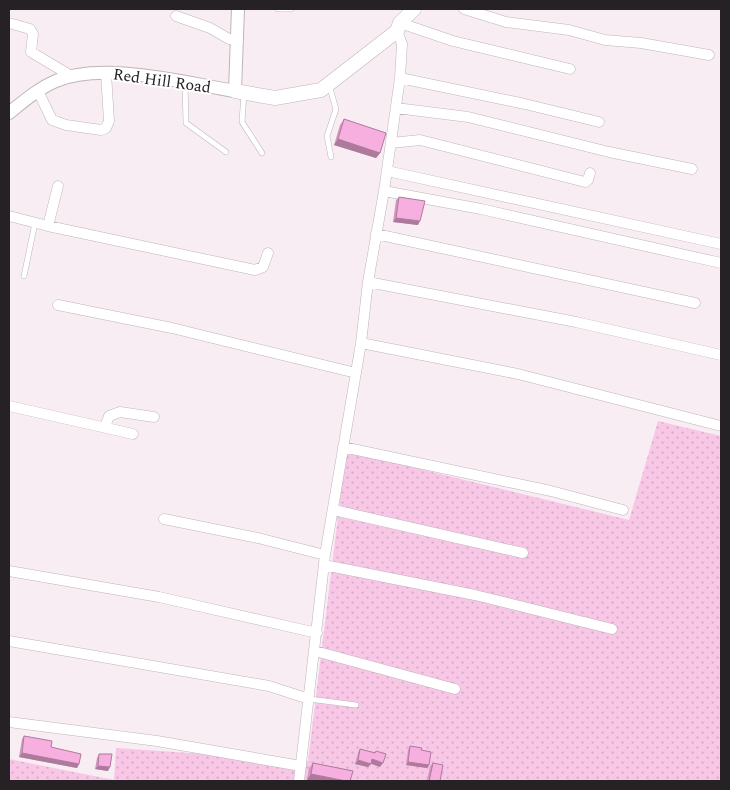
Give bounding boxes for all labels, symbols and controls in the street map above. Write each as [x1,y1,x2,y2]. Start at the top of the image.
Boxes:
street label: Red Hill Road [111,62,213,100]

